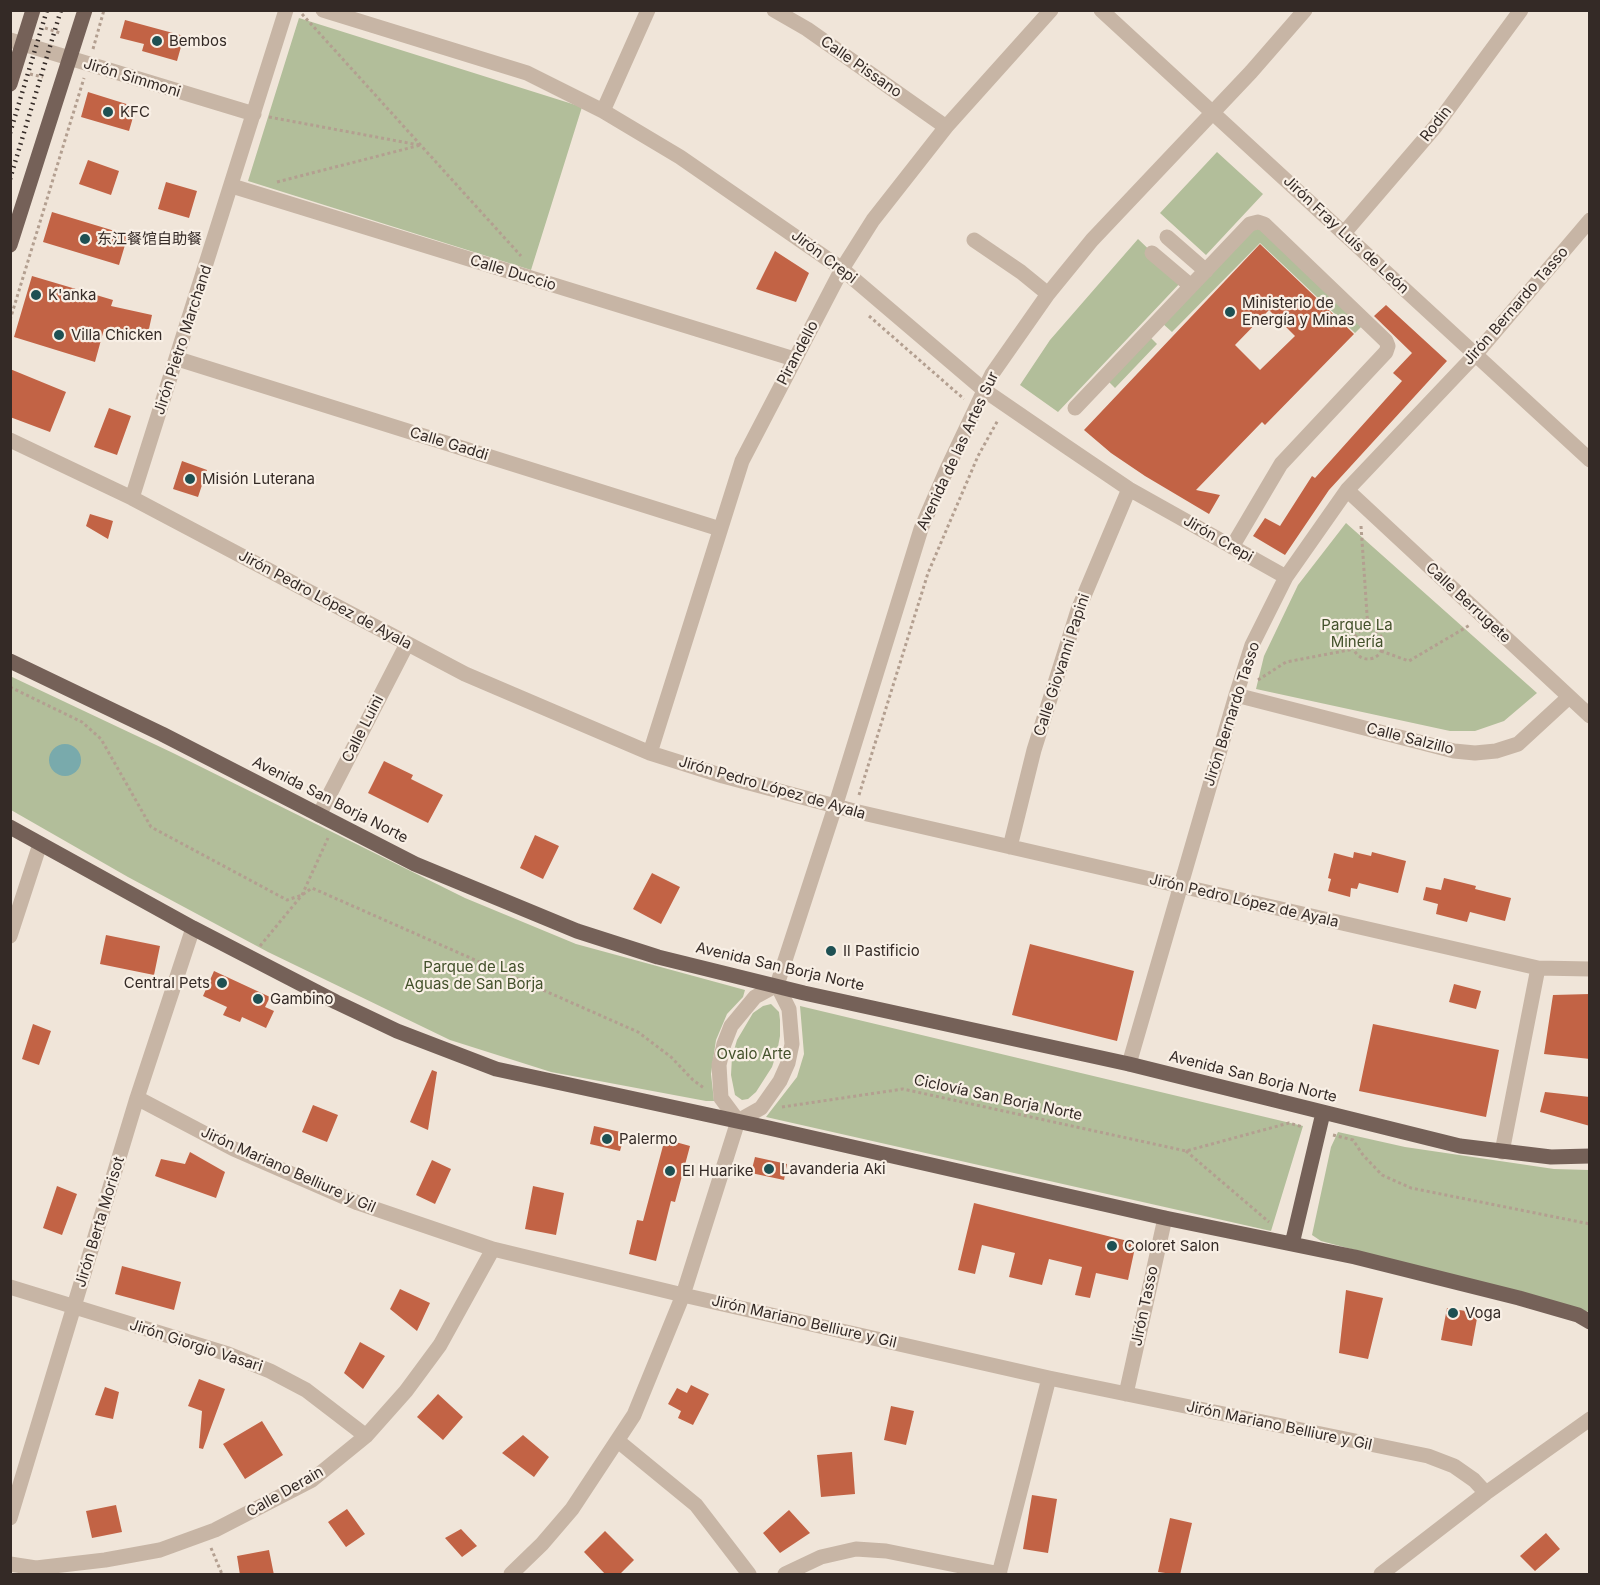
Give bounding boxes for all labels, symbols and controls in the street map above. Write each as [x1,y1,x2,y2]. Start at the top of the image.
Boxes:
place label: Bembos [169,32,227,50]
street label: Calle Pissano [817,32,905,102]
marker: Bembos [150,34,164,48]
street label: Jirón Simmoni [81,55,183,101]
place label: KFC [120,103,150,121]
street label: Rodin [1417,103,1455,145]
marker: KFC [101,105,115,119]
street label: Jirón Fray Luís de León [1280,172,1412,298]
street label: Jirón Crepi [788,226,860,288]
place label: 东江餐馆自助餐 [97,230,202,248]
marker: 东江餐馆自助餐 [78,232,92,246]
street label: Jirón Bernardo Tasso [1460,243,1572,369]
street label: Calle Duccio [468,251,558,295]
street label: Jirón Pietro Marchand [150,263,216,417]
place label: K'anka [48,286,97,304]
marker: K'anka [29,288,43,302]
place label: Ministerio de Energía y Minas [1242,294,1355,329]
marker: Ministerio de Energía y Minas [1223,305,1237,319]
street label: Pirandello [774,318,822,388]
place label: Villa Chicken [71,326,162,344]
marker: Villa Chicken [52,328,66,342]
street label: Avenida de las Artes Sur [913,369,1003,533]
street label: Calle Gaddi [408,424,490,464]
place label: Misión Luterana [202,470,315,488]
marker: Misión Luterana [183,472,197,486]
street label: Jirón Crepi [1180,512,1256,566]
street label: Jirón Pedro López de Ayala [235,547,415,653]
street label: Calle Berrugete [1422,559,1514,647]
street label: Calle Giovanni Papini [1030,591,1094,739]
park label: Parque La Minería [1321,616,1393,651]
street label: Jirón Bernardo Tasso [1200,639,1264,789]
street label: Calle Luini [338,692,388,766]
street label: Calle Salzillo [1364,719,1456,759]
street label: Avenida San Borja Norte [249,753,411,847]
street label: Jirón Pedro López de Ayala [676,753,868,823]
street label: Jirón Pedro López de Ayala [1148,870,1340,932]
street label: Avenida San Borja Norte [694,939,866,995]
place label: Il Pastificio [843,942,920,960]
marker: Il Pastificio [824,944,838,958]
park label: Parque de Las Aguas de San Borja [405,958,543,993]
place label: Central Pets [124,974,210,992]
marker: Central Pets [215,976,229,990]
place label: Gambino [270,990,333,1008]
marker: Gambino [251,992,265,1006]
park label: Ovalo Arte [717,1045,791,1063]
street label: Avenida San Borja Norte [1167,1047,1339,1107]
street label: Ciclovía San Borja Norte [912,1071,1084,1125]
street label: Jirón Mariano Belliure y Gil [198,1123,378,1217]
place label: Palermo [619,1130,677,1148]
marker: Palermo [600,1132,614,1146]
street label: Jirón Berta Morisot [72,1155,128,1289]
place label: Lavanderia Aki [781,1160,886,1178]
place label: El Huarike [682,1162,753,1180]
marker: Lavanderia Aki [762,1162,776,1176]
marker: El Huarike [663,1164,677,1178]
place label: Coloret Salon [1124,1237,1219,1255]
marker: Coloret Salon [1105,1239,1119,1253]
street label: Jirón Tasso [1128,1264,1162,1348]
street label: Jirón Mariano Belliure y Gil [710,1292,898,1352]
place label: Voga [1465,1304,1501,1322]
marker: Voga [1446,1306,1460,1320]
street label: Jirón Giorgio Vasari [127,1316,265,1376]
street label: Jirón Mariano Belliure y Gil [1184,1398,1374,1454]
street label: Calle Derain [243,1463,327,1521]

